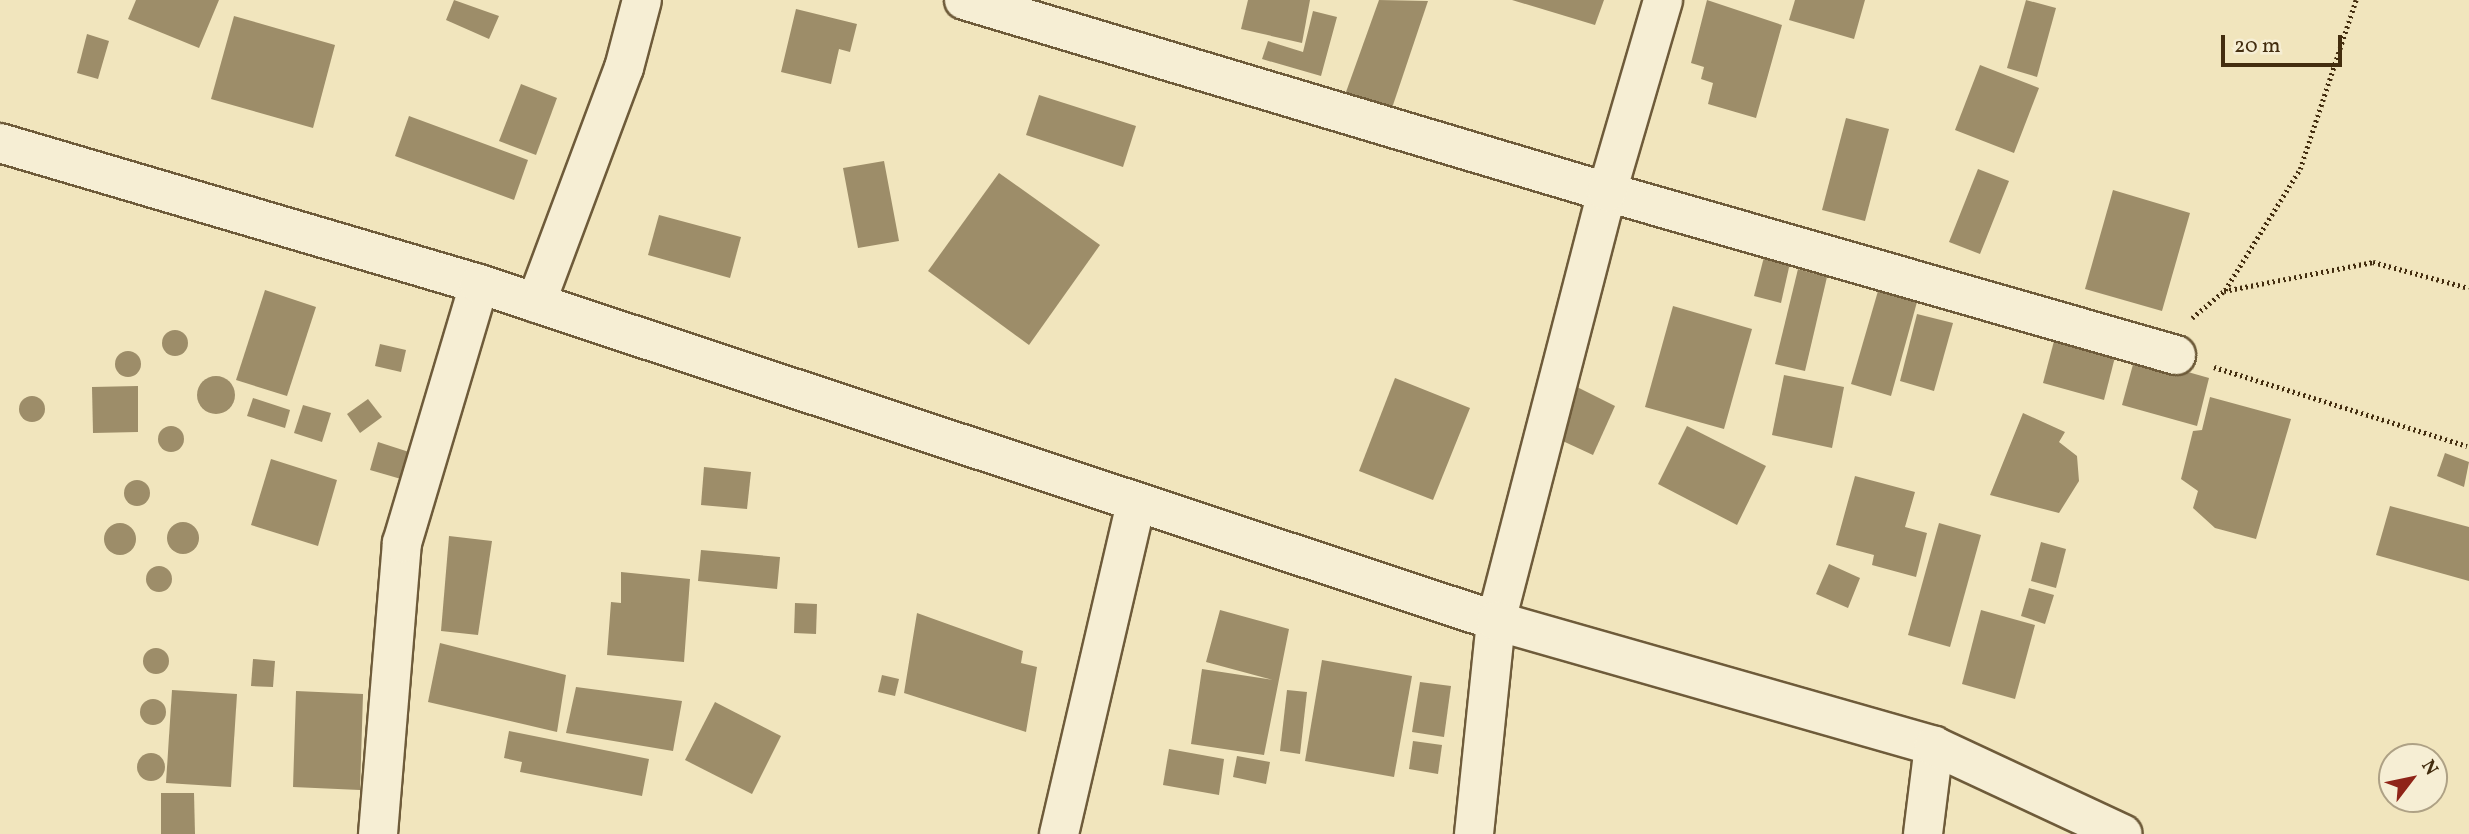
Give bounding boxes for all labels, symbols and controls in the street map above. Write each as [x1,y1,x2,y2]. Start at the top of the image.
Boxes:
scale bar [2224,21,2345,65]
text: 20 m [2234,32,2280,61]
north arrow [2378,743,2448,813]
text: N [2414,755,2444,781]

